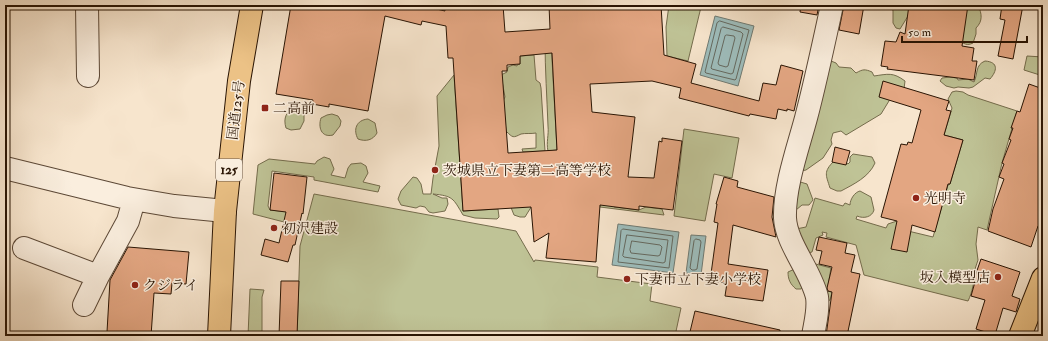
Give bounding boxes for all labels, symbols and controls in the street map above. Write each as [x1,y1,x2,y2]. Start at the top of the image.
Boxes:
scale bar [902,18,1027,44]
text: 50 m [908,25,932,40]
street label: 国道125号 [224,79,248,141]
place label: 二高前 [273,100,315,117]
marker: 二高前 [260,103,270,113]
road number: 125 [216,159,242,181]
place label: 茨城県立下妻第二高等学校 [443,162,611,179]
marker: 茨城県立下妻第二高等学校 [430,165,440,175]
place label: 光明寺 [924,190,966,207]
marker: 光明寺 [911,193,921,203]
place label: 初沢建設 [282,220,338,237]
marker: 初沢建設 [269,223,279,233]
place label: 坂入模型店 [920,269,990,286]
place label: 下妻市立下妻小学校 [635,271,761,288]
marker: 坂入模型店 [993,272,1003,282]
marker: 下妻市立下妻小学校 [622,274,632,284]
place label: クジライ [143,277,199,294]
marker: クジライ [130,280,140,290]

